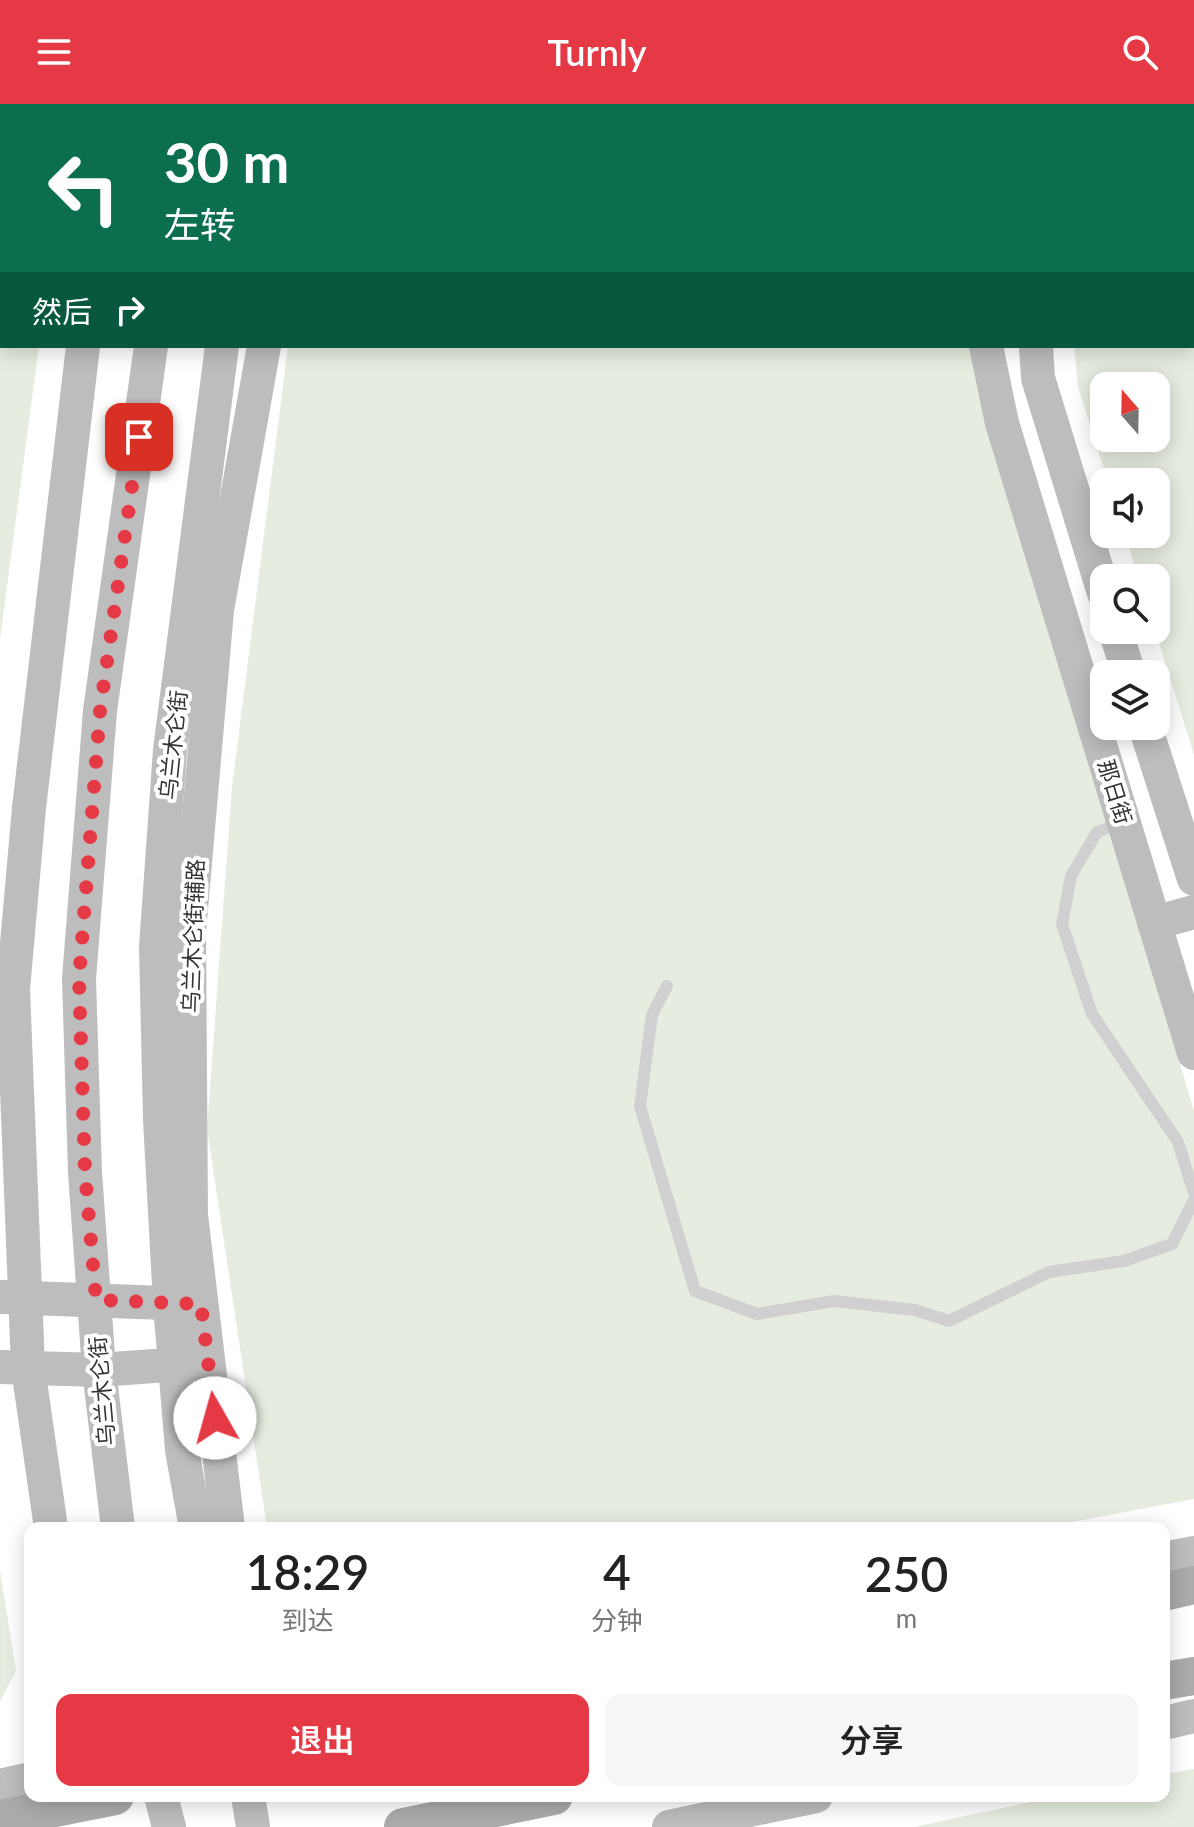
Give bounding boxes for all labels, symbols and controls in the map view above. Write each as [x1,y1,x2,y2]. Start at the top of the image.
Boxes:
icon: menu [32,30,76,74]
text: Turnly [547,30,647,74]
icon: search [1118,30,1162,74]
text: 30 m [164,128,289,195]
icon: left [32,136,136,240]
text: 左转 [164,202,236,246]
icon: right [108,288,152,332]
text: 然后 [32,293,92,329]
north arrow [1090,372,1170,452]
map controls [1090,372,1170,740]
pin [105,403,173,471]
icon: arrive [117,415,161,459]
button: sound [1090,468,1170,548]
button: search [1090,564,1170,644]
button: layers [1090,660,1170,740]
street label: 乌兰木仑街 [153,689,192,801]
street label: 那日街 [1093,756,1138,827]
street label: 乌兰木仑街辅路 [176,859,209,1013]
street label: 乌兰木仑街 [83,1335,120,1447]
position arrow [173,1376,257,1460]
text: 18:29 [246,1543,369,1600]
text: 4 [603,1543,631,1600]
text: 250 [865,1545,948,1602]
text: m [896,1602,917,1634]
text: 到达 [281,1604,334,1636]
text: 分钟 [591,1604,643,1636]
button: 退出 [56,1694,589,1786]
button: 分享 [605,1694,1138,1786]

